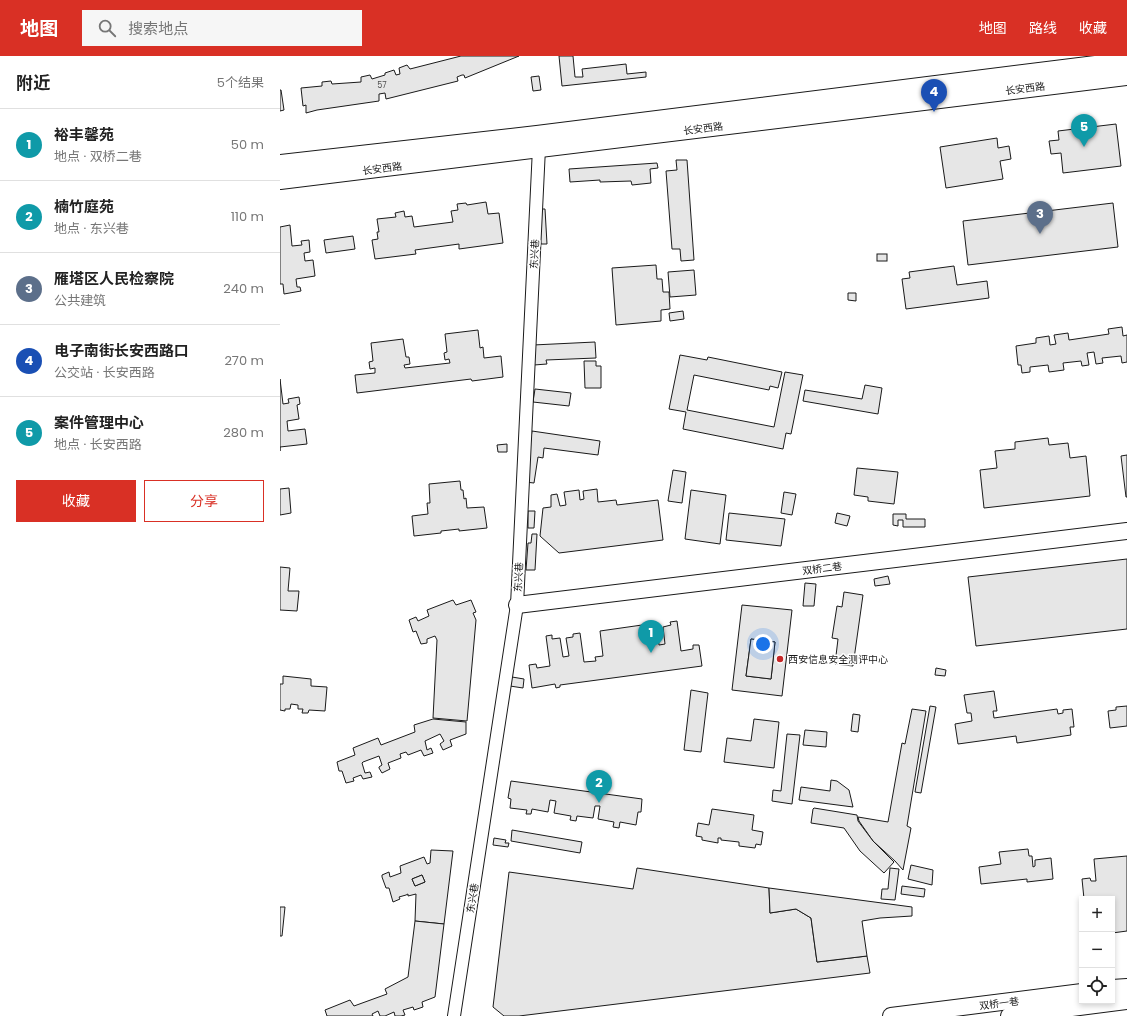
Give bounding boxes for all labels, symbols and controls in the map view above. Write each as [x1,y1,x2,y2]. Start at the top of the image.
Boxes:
search box [82,10,362,46]
text: 地图 [20,15,58,42]
icon: search [96,17,118,39]
text: 搜索地点 [128,18,188,39]
text: 地图 [979,18,1007,38]
text: 路线 [1029,18,1057,38]
text: 收藏 [1079,18,1107,38]
text: 附近 [16,71,50,95]
text: 5个结果 [217,73,264,92]
pin: 4 [921,79,947,112]
street label: 长安西路 [1004,79,1046,98]
house number: 57 [377,80,387,91]
pin: 5 [1071,114,1097,147]
street label: 长安西路 [682,119,724,138]
text: 裕丰馨苑 [54,124,114,145]
text: 1 [27,135,31,154]
text: 50 m [231,135,264,154]
text: 地点 · 双桥二巷 [54,147,142,166]
street label: 长安西路 [361,159,403,178]
text: 楠竹庭苑 [54,196,114,217]
pin: 3 [1027,201,1053,234]
text: 2 [25,207,33,226]
text: 110 m [231,207,264,226]
text: 地点 · 东兴巷 [54,219,129,238]
street label: 东兴巷 [526,239,543,269]
text: 雁塔区人民检察院 [54,268,174,289]
text: 3 [25,279,33,298]
text: 240 m [223,279,264,298]
text: 公共建筑 [54,291,106,310]
text: 电子南街长安西路口 [54,340,189,361]
text: 4 [25,351,33,370]
text: 270 m [224,351,264,370]
text: 公交站 · 长安西路 [54,363,155,382]
text: 案件管理中心 [54,412,144,433]
text: 5 [25,423,33,442]
text: 280 m [223,423,264,442]
text: 地点 · 长安西路 [54,435,142,454]
button: 收藏 [16,480,136,522]
button: 分享 [144,480,264,522]
street label: 双桥二巷 [801,559,843,578]
street label: 东兴巷 [510,562,527,592]
pin: 1 [638,620,664,653]
your location [753,634,773,654]
place label: 西安信息安全测评中心 [788,652,888,667]
marker: 西安信息安全测评中心 [775,654,785,664]
pin: 2 [586,770,612,803]
street label: 东兴巷 [463,882,482,914]
map controls [1079,896,1115,1004]
button: + [1079,896,1115,932]
button: − [1079,932,1115,968]
button: locate [1079,968,1115,1004]
street label: 双桥一巷 [978,994,1020,1013]

